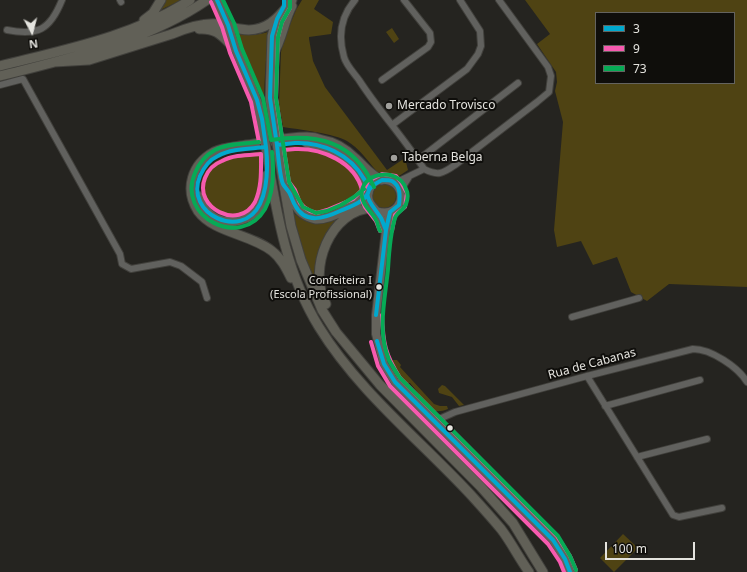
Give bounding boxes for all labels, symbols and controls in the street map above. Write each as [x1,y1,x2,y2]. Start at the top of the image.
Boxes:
north arrow [12,12,52,52]
legend [595,12,735,84]
text: 3 [633,20,640,37]
text: N [28,36,39,52]
text: 9 [633,40,640,57]
text: 73 [633,60,647,77]
place label: Mercado Trovisco [397,99,495,113]
marker: Mercado Trovisco [384,101,394,111]
place label: Taberna Belga [402,151,483,165]
marker: Taberna Belga [389,153,399,163]
place label: Confeiteira I (Escola Profissional) [270,274,372,300]
marker: Confeiteira I (Escola Profissional) [374,282,384,292]
street label: Rua de Cabanas [547,345,637,383]
unlabelled marker [445,423,455,433]
scale bar [607,534,697,560]
text: 100 m [612,540,647,557]

